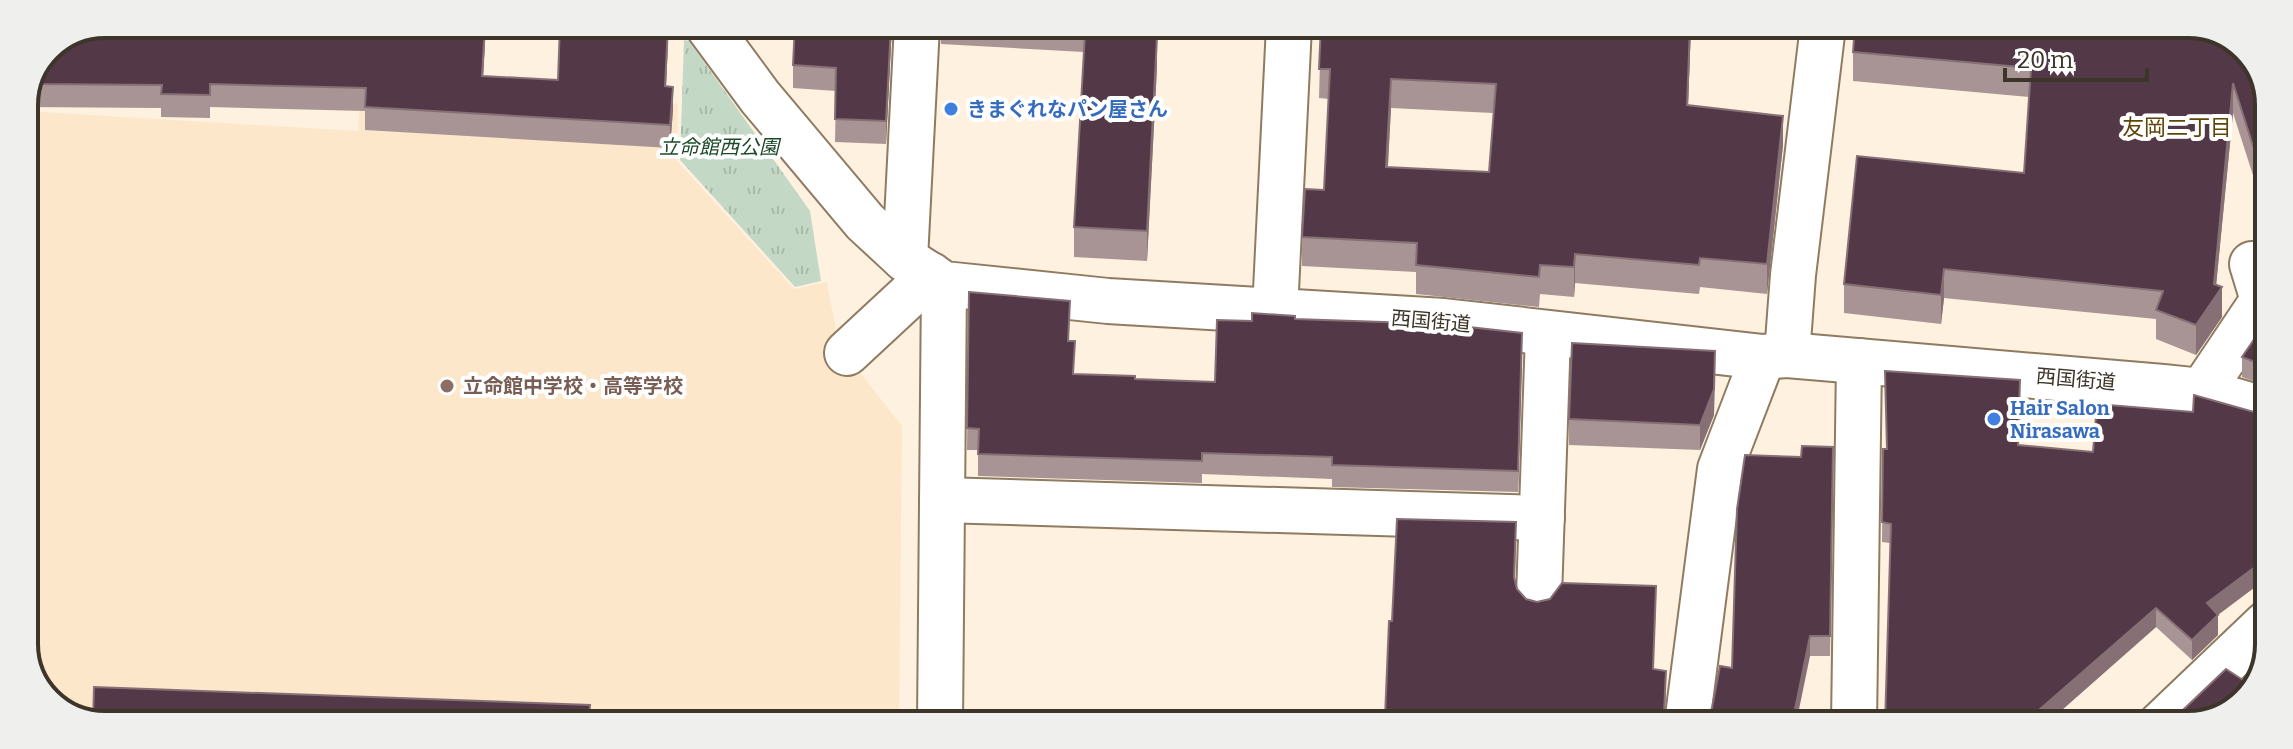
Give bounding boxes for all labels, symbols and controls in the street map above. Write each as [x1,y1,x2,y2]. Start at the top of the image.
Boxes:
scale bar [2005,32,2147,82]
text: 20 m [2017,46,2073,74]
place label: きまぐれなパン屋さん [967,97,1168,121]
marker: きまぐれなパン屋さん [942,100,960,118]
district label: 友岡二丁目 [2122,114,2232,141]
park label: 立命館西公園 [659,135,782,159]
street label: 西国街道 [1390,306,1472,336]
street label: 西国街道 [2035,364,2117,394]
place label: 立命館中学校・高等学校 [463,374,683,398]
marker: 立命館中学校・高等学校 [438,377,456,395]
place label: Hair Salon Nirasawa [2010,396,2110,443]
marker: Hair Salon Nirasawa [1985,410,2003,428]

